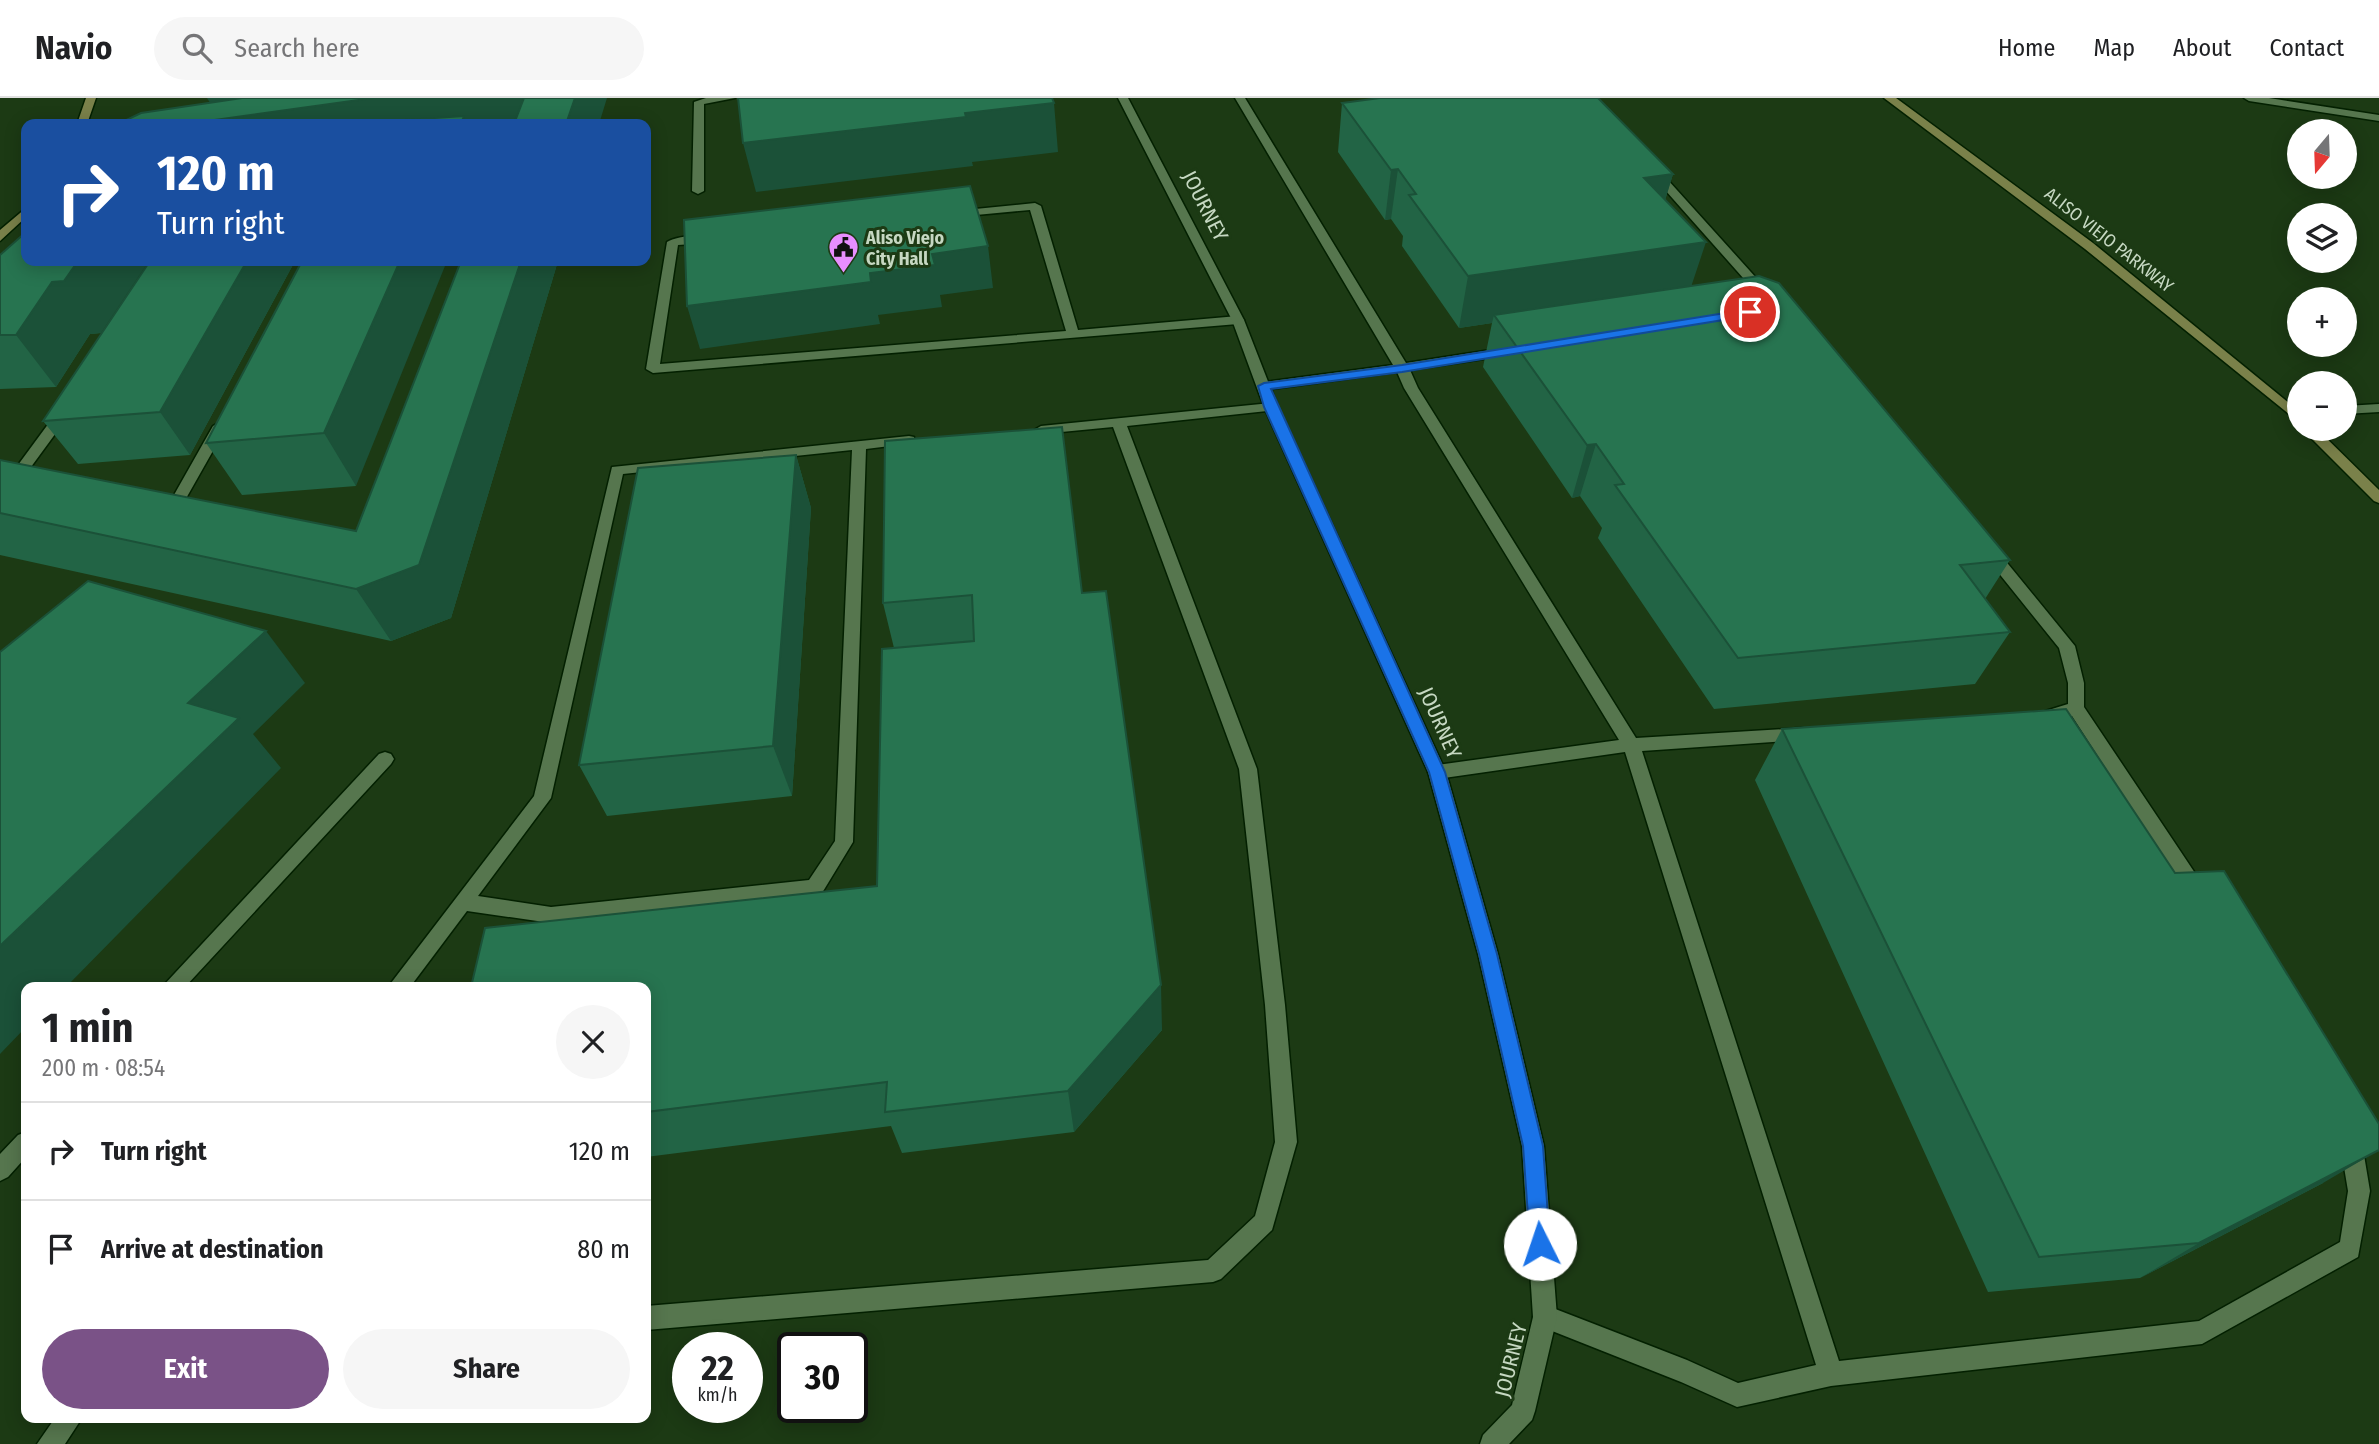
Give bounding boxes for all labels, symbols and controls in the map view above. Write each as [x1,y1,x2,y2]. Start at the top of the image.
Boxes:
search box [154,17,644,80]
text: Navio [35,28,112,68]
icon: search [178,29,216,67]
text: Search here [234,33,360,64]
text: Home [1998,34,2055,62]
text: Map [2093,34,2135,62]
text: About [2173,34,2231,62]
text: Contact [2269,34,2344,62]
north arrow [2287,119,2357,189]
map controls [2287,119,2357,441]
text: 120 m [157,144,275,203]
icon: right [42,147,133,238]
street label: JOURNEY [1176,166,1234,246]
street label: ALISO VIEJO PARKWAY [2040,183,2178,297]
button: layers [2287,203,2357,273]
text: Turn right [157,204,284,242]
place label: Aliso Viejo City Hall [865,227,944,270]
public building icon: Aliso Viejo City Hall [826,231,860,275]
pin [1720,282,1780,342]
button: + [2287,287,2357,357]
icon: arrive [1731,293,1769,331]
button: − [2287,371,2357,441]
street label: JOURNEY [1413,683,1467,763]
text: 1 min [42,1003,133,1053]
button: close [556,1005,630,1079]
text: 200 m · 08:54 [42,1054,165,1082]
icon: right [42,1132,80,1170]
text: Turn right [101,1136,207,1167]
text: 120 m [569,1136,630,1167]
position arrow [1503,1207,1577,1281]
icon: arrive [42,1230,80,1268]
text: Arrive at destination [101,1234,324,1265]
text: 80 m [577,1234,630,1265]
street label: JOURNEY [1489,1320,1533,1400]
button: Exit [42,1329,329,1409]
button: Share [343,1329,630,1409]
speed limit sign: 30 [777,1332,868,1423]
text: 22 [701,1347,734,1389]
text: km/h [697,1384,738,1406]

